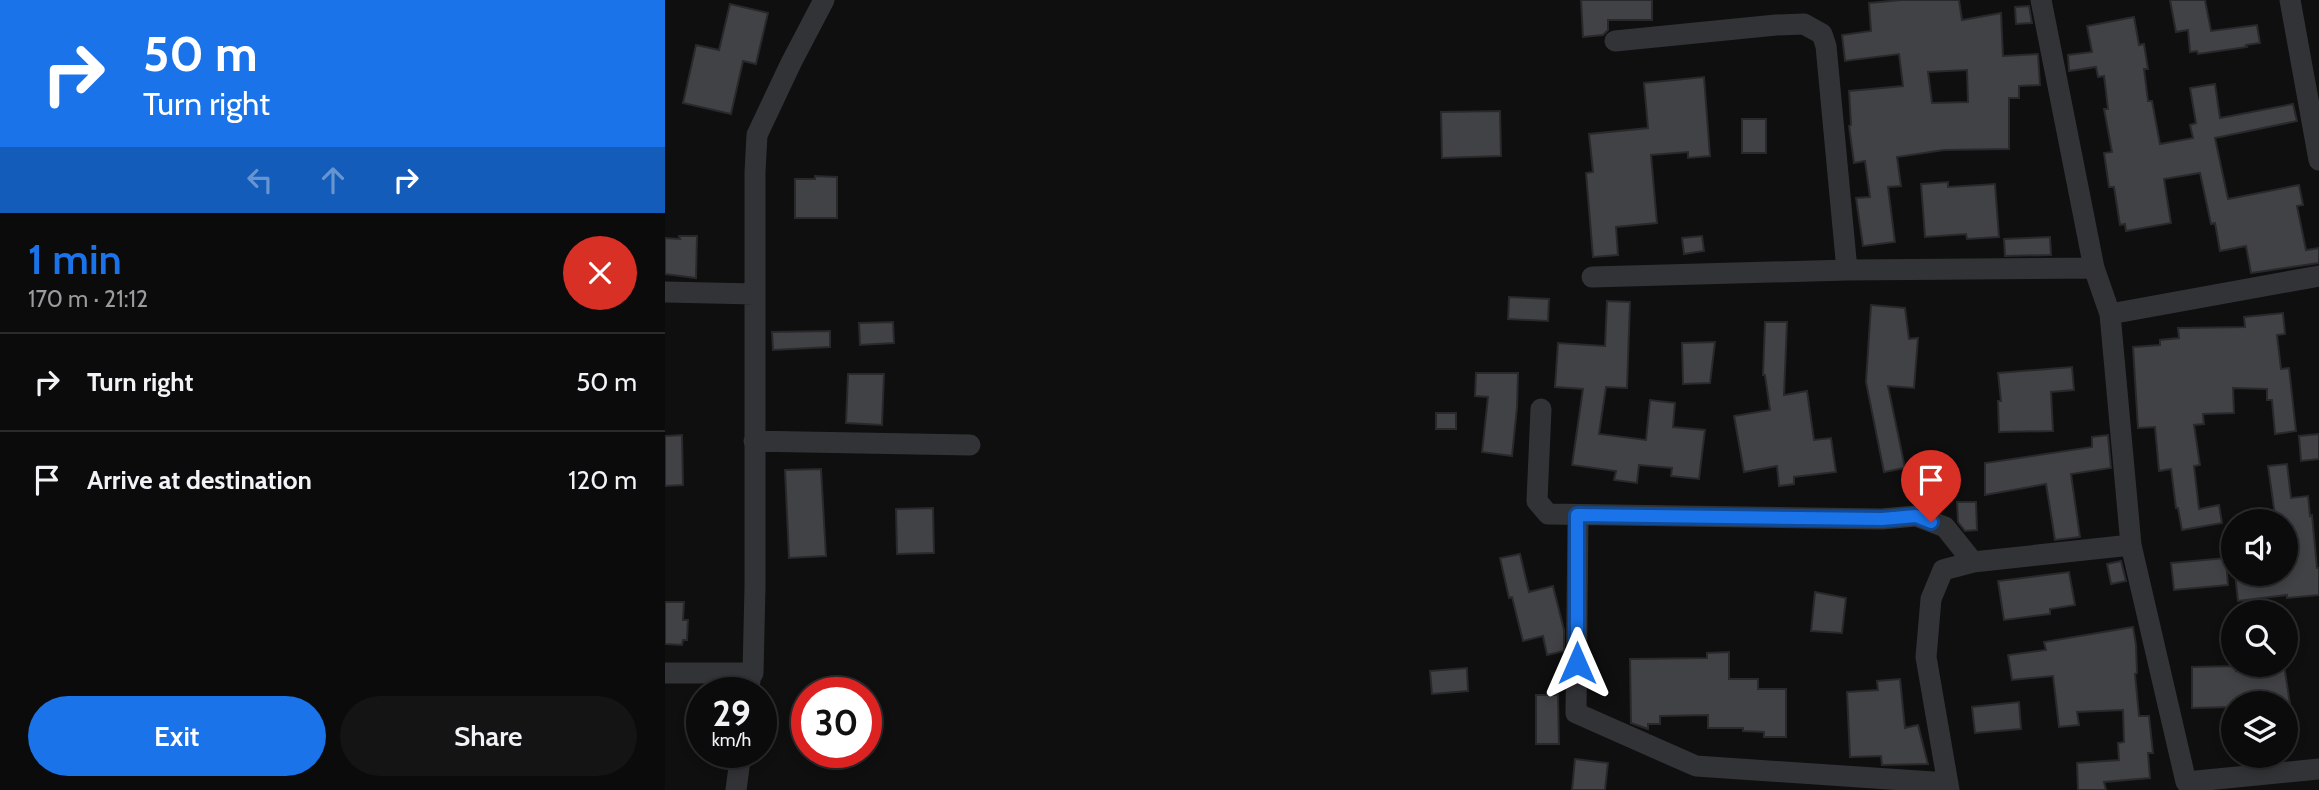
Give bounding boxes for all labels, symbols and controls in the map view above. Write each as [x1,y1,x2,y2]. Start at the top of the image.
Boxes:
text: 50 m [143,24,258,83]
icon: right [28,28,119,119]
text: Turn right [143,84,270,123]
icon: left [241,161,279,199]
icon: ahead [314,161,352,199]
icon: right [387,161,425,199]
text: 1 min [28,233,122,285]
button: close [563,236,637,310]
text: 170 m · 21:12 [28,285,148,313]
icon: right [28,363,66,401]
text: Turn right [87,366,193,398]
text: 50 m [576,366,637,398]
pin [1901,450,1961,522]
icon: arrive [28,461,66,499]
icon: arrive [1912,461,1950,499]
text: Arrive at destination [87,464,312,496]
text: 120 m [568,464,637,496]
map controls [2221,509,2298,768]
button: sound [2221,509,2298,586]
button: search [2221,600,2298,677]
position arrow [1540,626,1614,700]
speed limit sign: 30 [791,677,882,768]
button: layers [2221,691,2298,768]
text: 29 [712,692,751,735]
button: Exit [28,696,326,776]
button: Share [340,696,637,776]
text: km/h [712,729,751,751]

